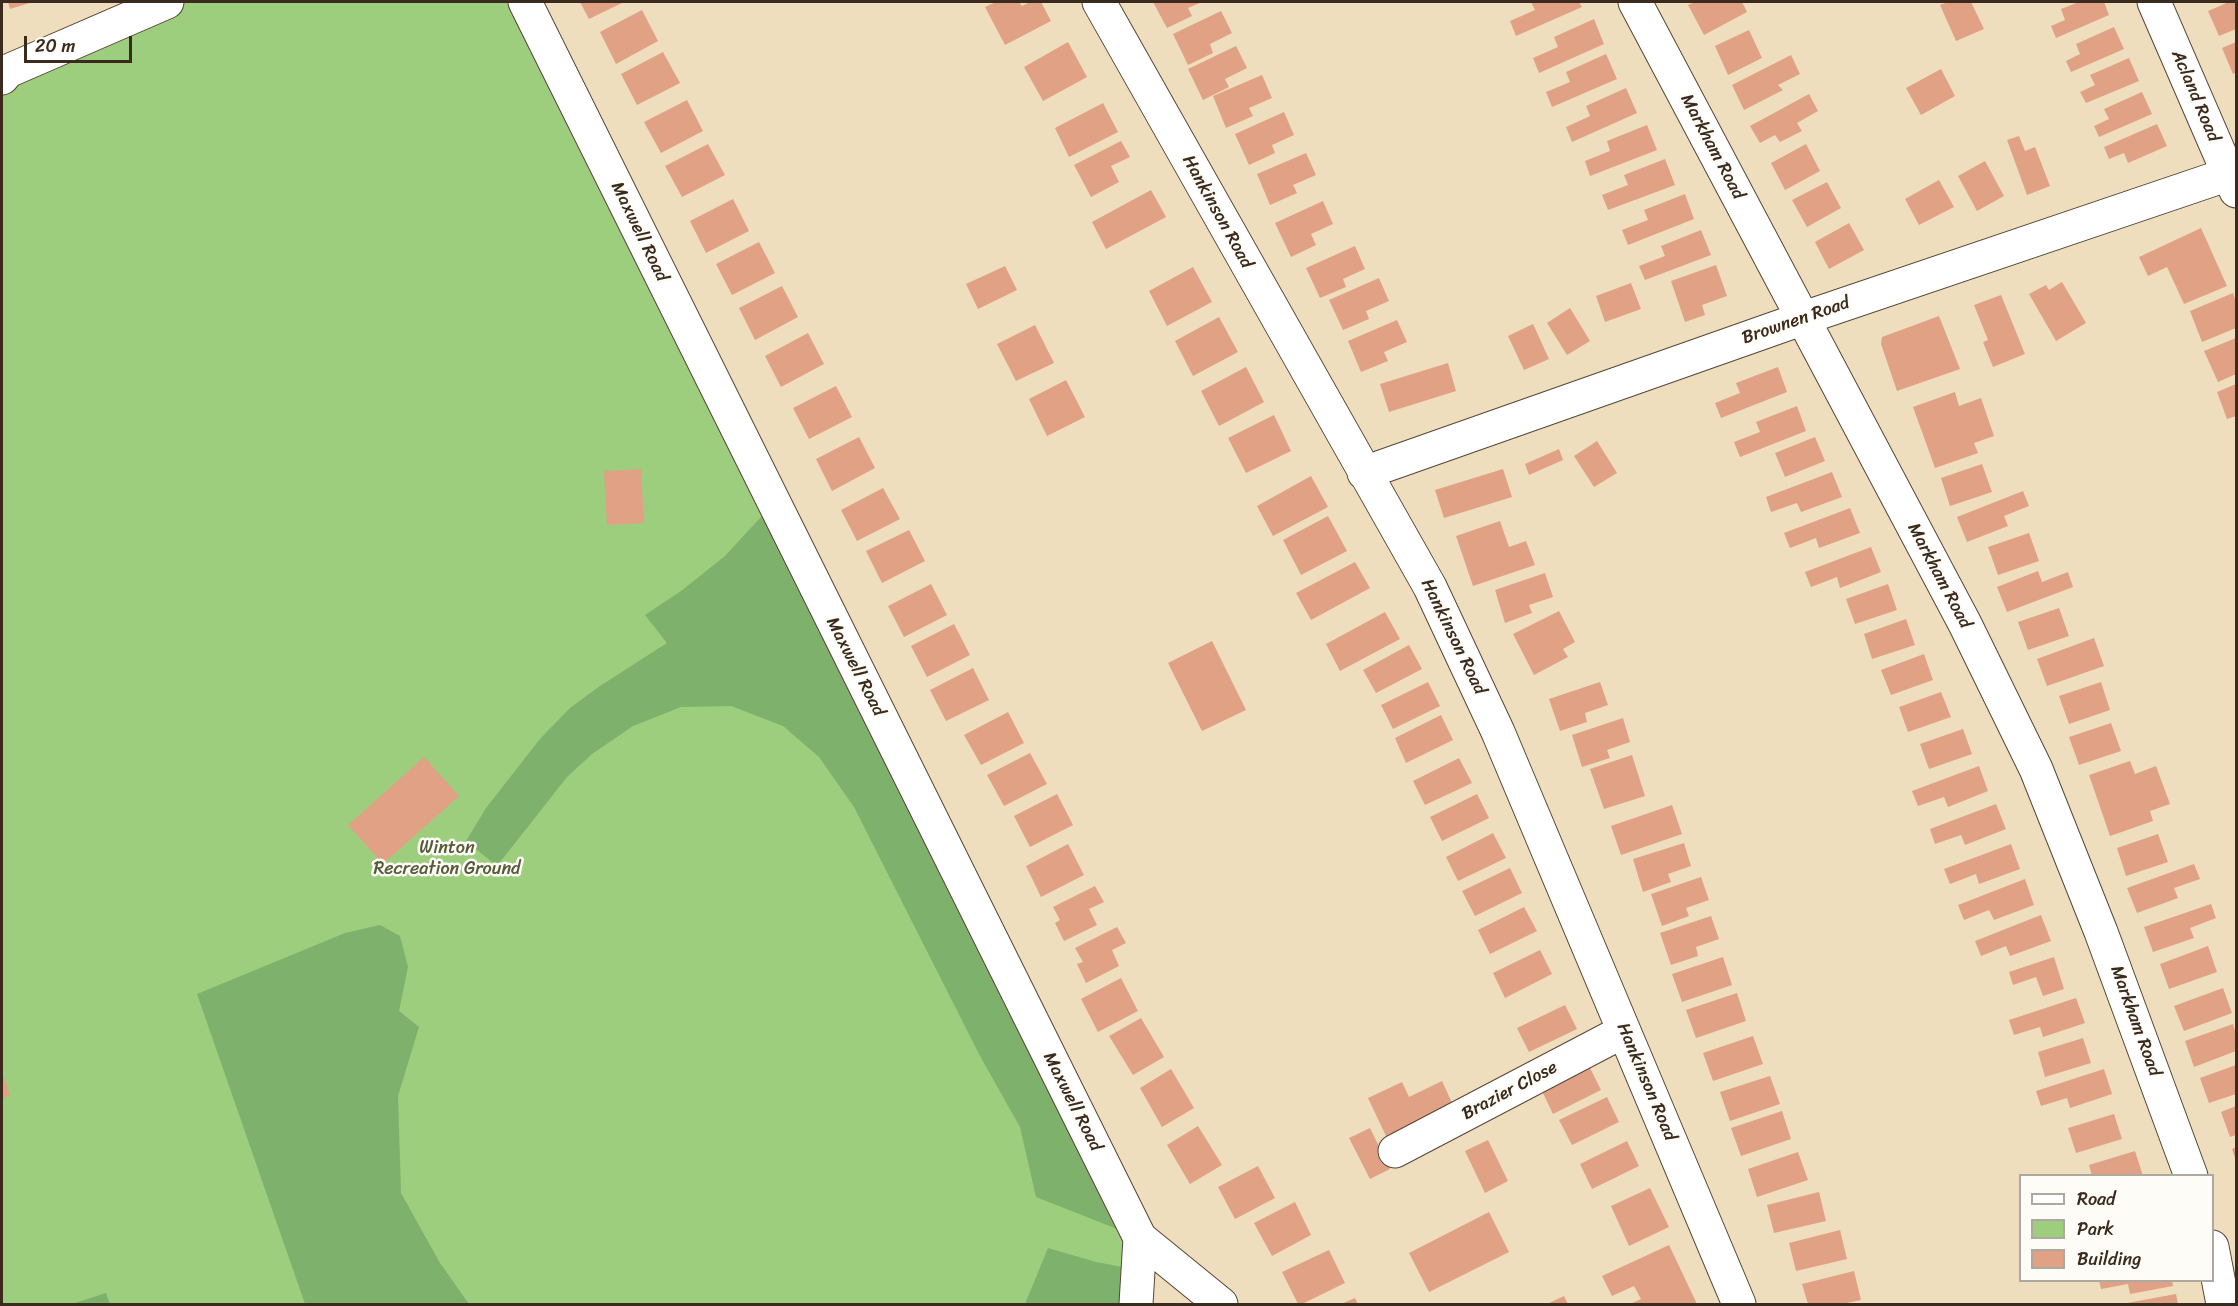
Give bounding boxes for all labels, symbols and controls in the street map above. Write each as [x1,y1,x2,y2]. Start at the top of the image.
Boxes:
scale bar [27,24,135,62]
text: 20 m [35,30,75,62]
street label: Acland Road [2166,47,2224,145]
street label: Markham Road [1675,91,1749,203]
street label: Hankinson Road [1177,152,1257,272]
street label: Maxwell Road [606,179,672,285]
street label: Brownen Road [1739,293,1853,349]
street label: Markham Road [1902,520,1976,632]
street label: Hankinson Road [1416,576,1490,698]
street label: Maxwell Road [821,614,889,720]
park label: Winton Recreation Ground [373,837,521,880]
street label: Markham Road [2105,963,2165,1079]
street label: Hankinson Road [1611,1020,1681,1144]
street label: Maxwell Road [1038,1049,1106,1155]
street label: Brazier Close [1459,1057,1561,1125]
legend [2019,1174,2214,1282]
text: Road [2077,1183,2116,1215]
text: Park [2077,1213,2114,1245]
text: Building [2077,1243,2141,1275]

